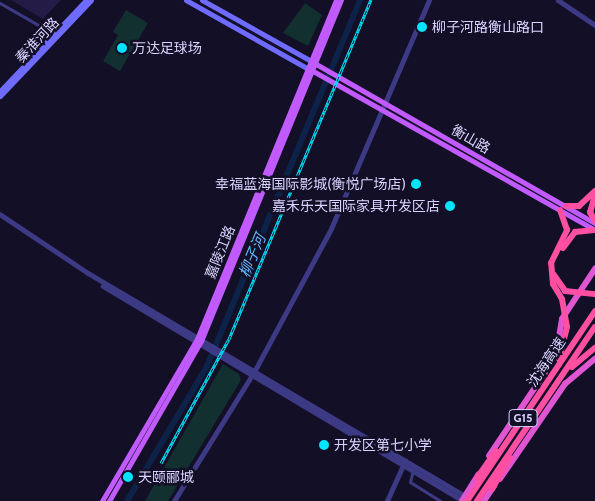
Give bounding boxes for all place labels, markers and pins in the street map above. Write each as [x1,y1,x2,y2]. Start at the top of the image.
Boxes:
place label: 柳子河路衡山路口 [432,19,544,35]
marker: 柳子河路衡山路口 [416,21,428,33]
place label: 万达足球场 [132,40,202,56]
marker: 万达足球场 [116,42,128,54]
place label: 幸福蓝海国际影城(衡悦广场店) [215,176,406,192]
marker: 幸福蓝海国际影城(衡悦广场店) [410,178,422,190]
place label: 嘉禾乐天国际家具开发区店 [272,198,440,214]
marker: 嘉禾乐天国际家具开发区店 [444,200,456,212]
place label: 开发区第七小学 [334,437,432,453]
marker: 开发区第七小学 [318,439,330,451]
place label: 天颐郦城 [138,469,194,485]
marker: 天颐郦城 [122,471,134,483]

